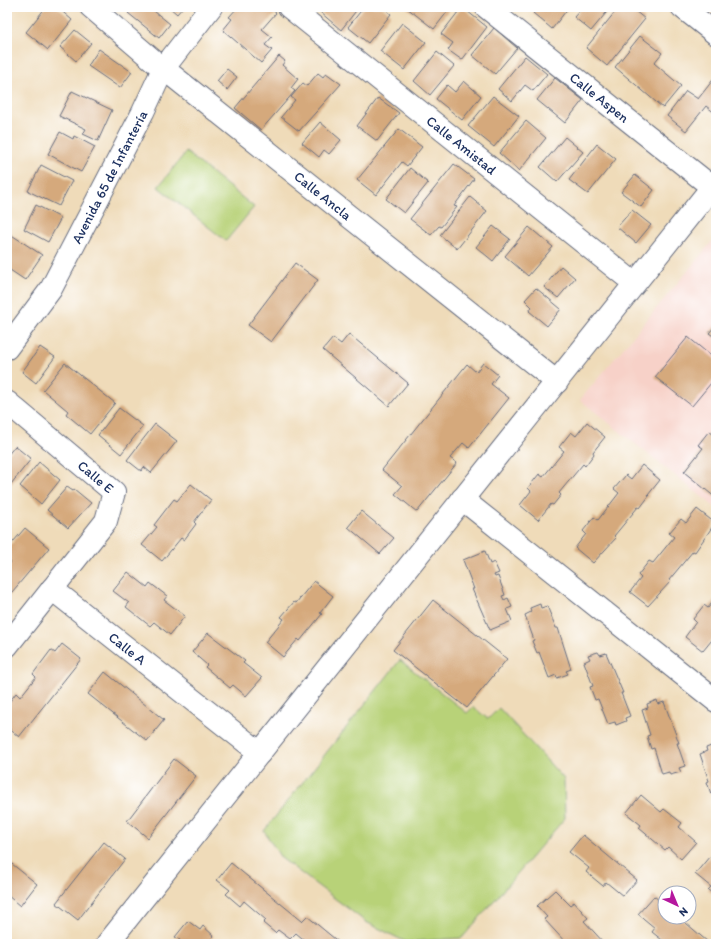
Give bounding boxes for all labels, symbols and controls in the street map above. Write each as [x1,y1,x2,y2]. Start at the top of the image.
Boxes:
street label: Calle Aspen [566,69,633,126]
street label: Avenida 65 de Infantería [68,107,151,246]
street label: Calle Amistad [423,112,500,178]
street label: Calle Ancla [291,168,356,224]
street label: Calle E [74,457,117,497]
street label: Calle A [105,628,150,668]
north arrow [657,885,697,925]
text: N [676,905,691,919]

